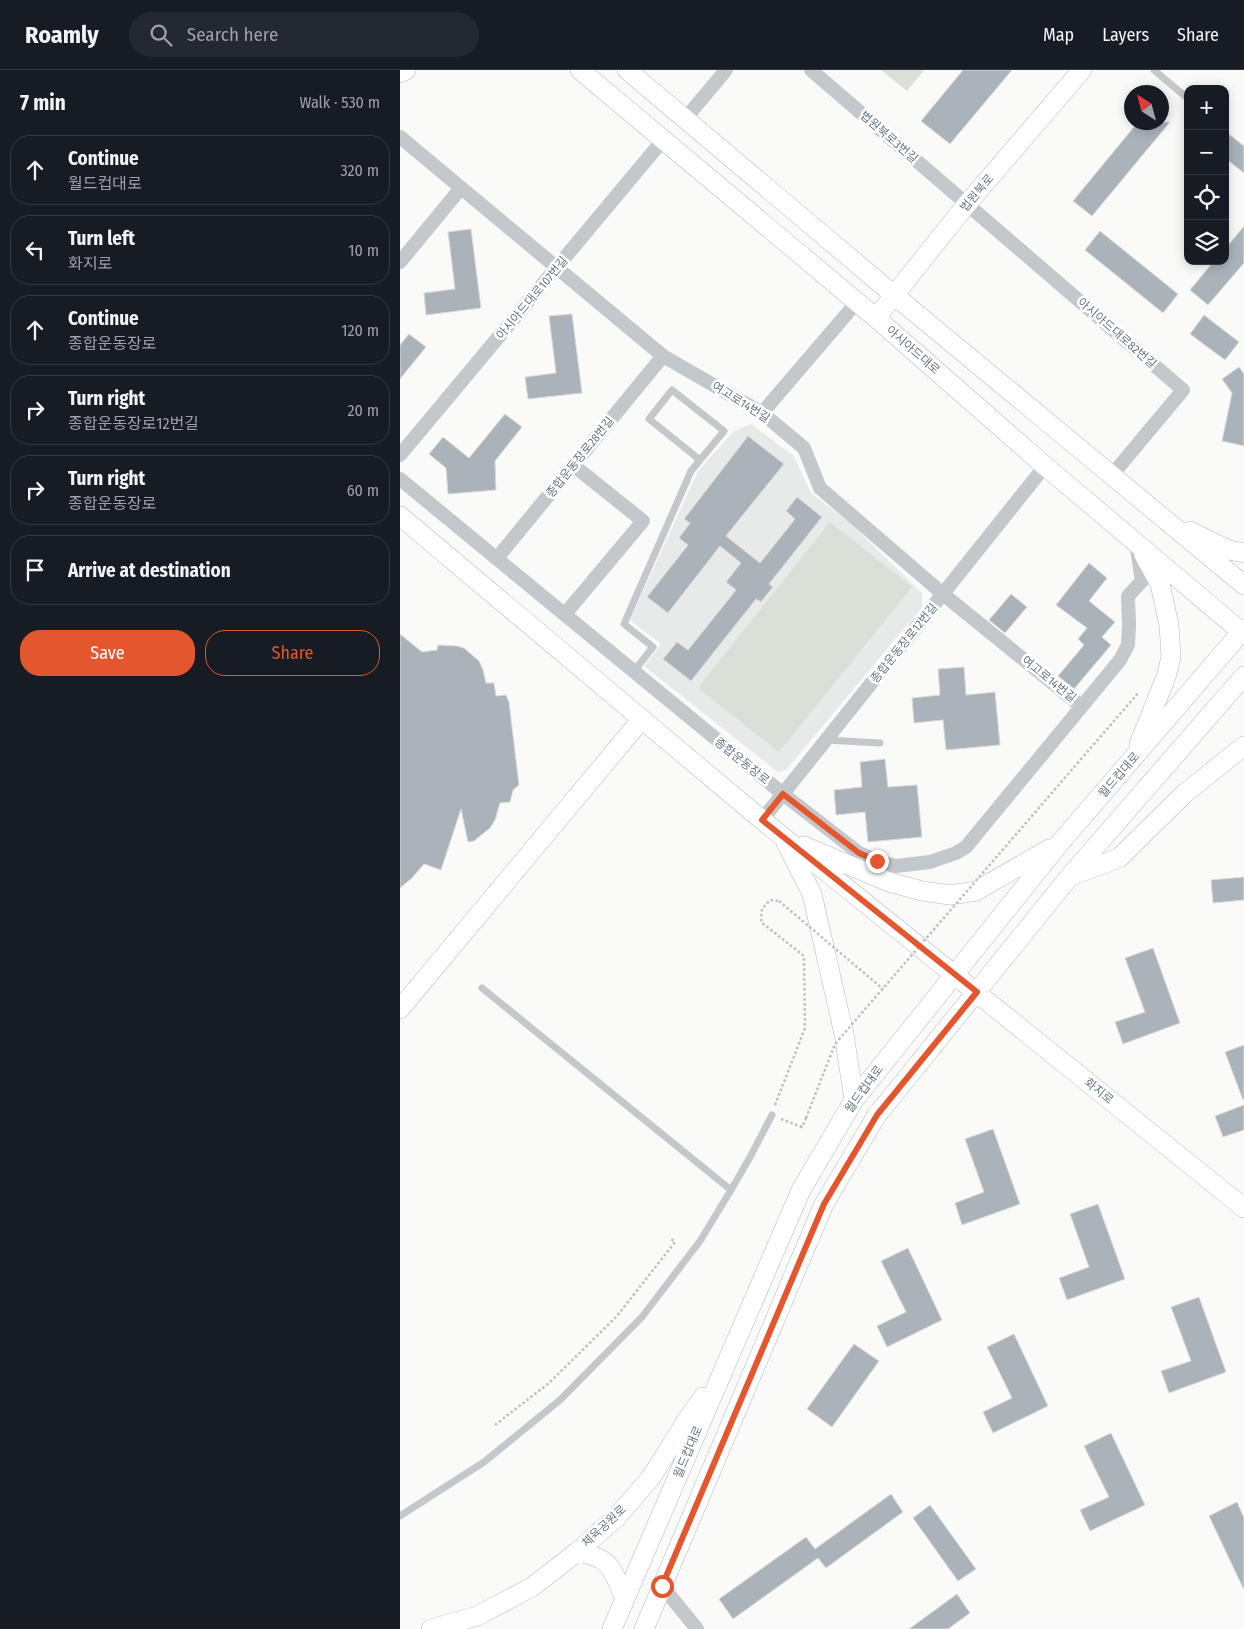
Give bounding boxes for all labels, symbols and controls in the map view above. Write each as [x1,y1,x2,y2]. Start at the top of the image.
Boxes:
search box [129,12,479,57]
text: Roamly [25,21,99,49]
icon: search [147,21,175,49]
text: Search here [187,23,278,46]
text: Map [1043,24,1074,46]
text: Layers [1102,24,1149,46]
text: Share [1177,24,1219,46]
north arrow [1124,85,1169,130]
map controls [1184,85,1229,265]
button: + [1184,85,1229,130]
text: 7 min [20,90,66,116]
text: Walk · 530 m [299,93,380,112]
street label: 법원북로3번길 [857,108,921,166]
button: − [1184,130,1229,175]
text: Continue [68,147,139,170]
icon: ahead [21,156,49,184]
text: 320 m [340,161,379,180]
street label: 법원북로 [957,172,997,214]
text: 월드컵대로 [68,174,142,193]
button: locate [1184,175,1229,220]
button: layers [1184,220,1229,265]
text: Turn left [68,227,135,250]
icon: left [21,236,49,264]
text: 10 m [348,241,379,260]
text: 화지로 [68,254,112,273]
street label: 아시아드대로107번길 [493,254,571,342]
street label: 아시아드대로82번길 [1075,295,1159,371]
text: Continue [68,307,139,330]
icon: ahead [21,316,49,344]
text: 120 m [341,321,379,340]
street label: 아시아드대로 [883,323,943,377]
text: 종합운동장로 [68,334,156,353]
street label: 여고로14번길 [709,379,773,425]
text: Turn right [68,387,145,410]
icon: right [21,396,49,424]
text: 20 m [348,401,379,420]
text: 종합운동장로12번길 [68,414,199,433]
street label: 종합운동장로28번길 [543,414,617,500]
text: Turn right [68,467,145,490]
icon: right [21,476,49,504]
text: 60 m [347,481,379,500]
text: 종합운동장로 [68,494,156,513]
icon: arrive [21,556,49,584]
text: Arrive at destination [68,559,231,582]
street label: 종합운동장로12번길 [868,600,940,686]
button: Save [20,630,195,676]
button: Share [205,630,380,676]
street label: 여고로14번길 [1019,653,1079,705]
street label: 종합운동장로 [712,735,772,787]
street label: 월드컵대로 [1096,750,1142,800]
route end [866,850,889,873]
street label: 월드컵대로 [842,1063,886,1115]
street label: 화지로 [1082,1075,1116,1107]
street label: 월드컵대로 [671,1424,705,1480]
street label: 체육공원로 [579,1502,629,1550]
route start [651,1575,674,1598]

